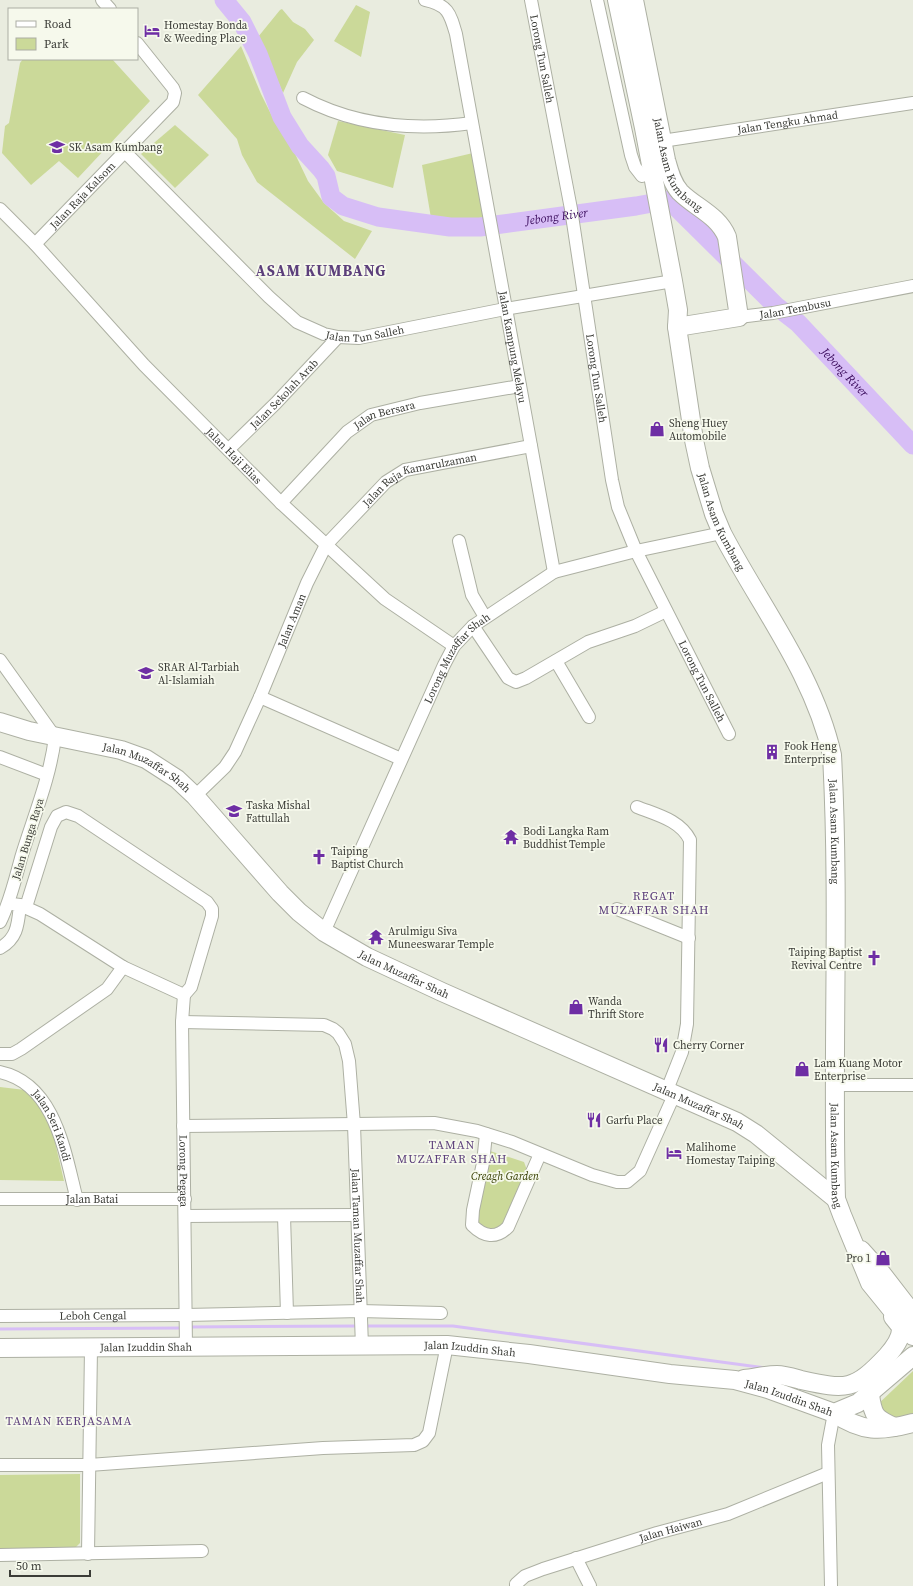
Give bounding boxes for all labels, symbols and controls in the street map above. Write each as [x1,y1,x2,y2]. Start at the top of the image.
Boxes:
legend [8,8,138,60]
street label: Lorong Tun Salleh [526,13,558,105]
text: Road [44,16,71,32]
place label: Homestay Bonda & Weeding Place [164,18,248,46]
hotel icon: Homestay Bonda & Weeding Place [143,22,161,40]
text: Park [44,36,69,52]
street label: Jalan Tengku Ahmad [735,107,840,137]
street label: Jalan Asam Kumbang [650,116,706,215]
school or university icon: SK Asam Kumbang [48,138,66,156]
place label: SK Asam Kumbang [69,140,163,155]
street label: Jalan Raja Kalsom [46,158,119,233]
water label: Jebong River [523,204,590,229]
district label: ASAM KUMBANG [256,260,386,281]
street label: Jalan Kampung Melayu [495,289,531,405]
street label: Jalan Tembusu [758,294,833,322]
street label: Jalan Tun Salleh [323,322,406,346]
street label: Lorong Tun Salleh [582,333,611,424]
water label: Jebong River [816,343,873,402]
street label: Jalan Sekolah Arab [246,355,321,433]
street label: Jalan Bersara [350,397,417,433]
place label: Sheng Huey Automobile [669,416,728,444]
shop icon: Sheng Huey Automobile [648,420,666,438]
street label: Jalan Haji Elias [202,423,265,487]
street label: Jalan Raja Kamarulzaman [358,449,478,511]
street label: Jalan Asam Kumbang [694,470,749,574]
street label: Jalan Aman [273,591,309,650]
street label: Lorong Muzaffar Shah [420,609,493,706]
street label: Lorong Tun Salleh [675,638,729,725]
place label: SRAR Al-Tarbiah Al-Islamiah [158,660,240,688]
school or university icon: SRAR Al-Tarbiah Al-Islamiah [137,664,155,682]
street label: Jalan Muzaffar Shah [100,739,194,796]
place label: Fook Heng Enterprise [784,739,837,767]
building icon: Fook Heng Enterprise [763,743,781,761]
street label: Jalan Asam Kumbang [826,778,843,885]
street label: Jalan Bunga Raya [8,796,48,883]
place label: Taska Mishal Fattullah [246,798,310,826]
school or university icon: Taska Mishal Fattullah [225,802,243,820]
place label: Bodi Langka Ram Buddhist Temple [523,824,609,852]
temple icon: Bodi Langka Ram Buddhist Temple [502,828,520,846]
place label: Taiping Baptist Church [331,844,404,872]
church icon: Taiping Baptist Church [310,848,328,866]
district label: REGAT MUZAFFAR SHAH [598,888,710,918]
place label: Arulmigu Siva Muneeswarar Temple [388,924,494,952]
temple icon: Arulmigu Siva Muneeswarar Temple [367,928,385,946]
place label: Taiping Baptist Revival Centre [789,945,862,973]
street label: Jalan Muzaffar Shah [355,946,452,1002]
church icon: Taiping Baptist Revival Centre [865,949,883,967]
place label: Wanda Thrift Store [588,994,645,1022]
shop icon: Wanda Thrift Store [567,998,585,1016]
restaurant icon: Cherry Corner [652,1036,670,1054]
place label: Cherry Corner [673,1038,745,1053]
place label: Lam Kuang Motor Enterprise [814,1056,903,1084]
shop icon: Lam Kuang Motor Enterprise [793,1060,811,1078]
street label: Jalan Muzaffar Shah [650,1078,748,1133]
street label: Jalan Seri Kandi [28,1085,75,1163]
street label: Jalan Asam Kumbang [827,1102,846,1211]
restaurant icon: Garfu Place [585,1111,603,1129]
place label: Garfu Place [606,1113,663,1128]
street label: Lorong Pegaga [176,1135,192,1207]
district label: TAMAN MUZAFFAR SHAH [396,1137,508,1167]
place label: Malihome Homestay Taiping [686,1140,775,1168]
hotel icon: Malihome Homestay Taiping [665,1144,683,1162]
street label: Jalan Taman Muzaffar Shah [348,1167,368,1304]
park label: Creagh Garden [471,1169,540,1184]
street label: Jalan Batai [65,1192,118,1207]
shop icon: Pro 1 [874,1249,892,1267]
place label: Pro 1 [846,1251,871,1266]
street label: Leboh Cengal [59,1308,127,1323]
street label: Jalan Izuddin Shah [423,1337,517,1360]
street label: Jalan Izuddin Shah [99,1339,193,1355]
street label: Jalan Izuddin Shah [742,1375,836,1420]
district label: TAMAN KERJASAMA [6,1413,133,1429]
street label: Jalan Haiwan [636,1514,704,1546]
scale bar [10,1552,90,1578]
text: 50 m [16,1558,42,1574]

